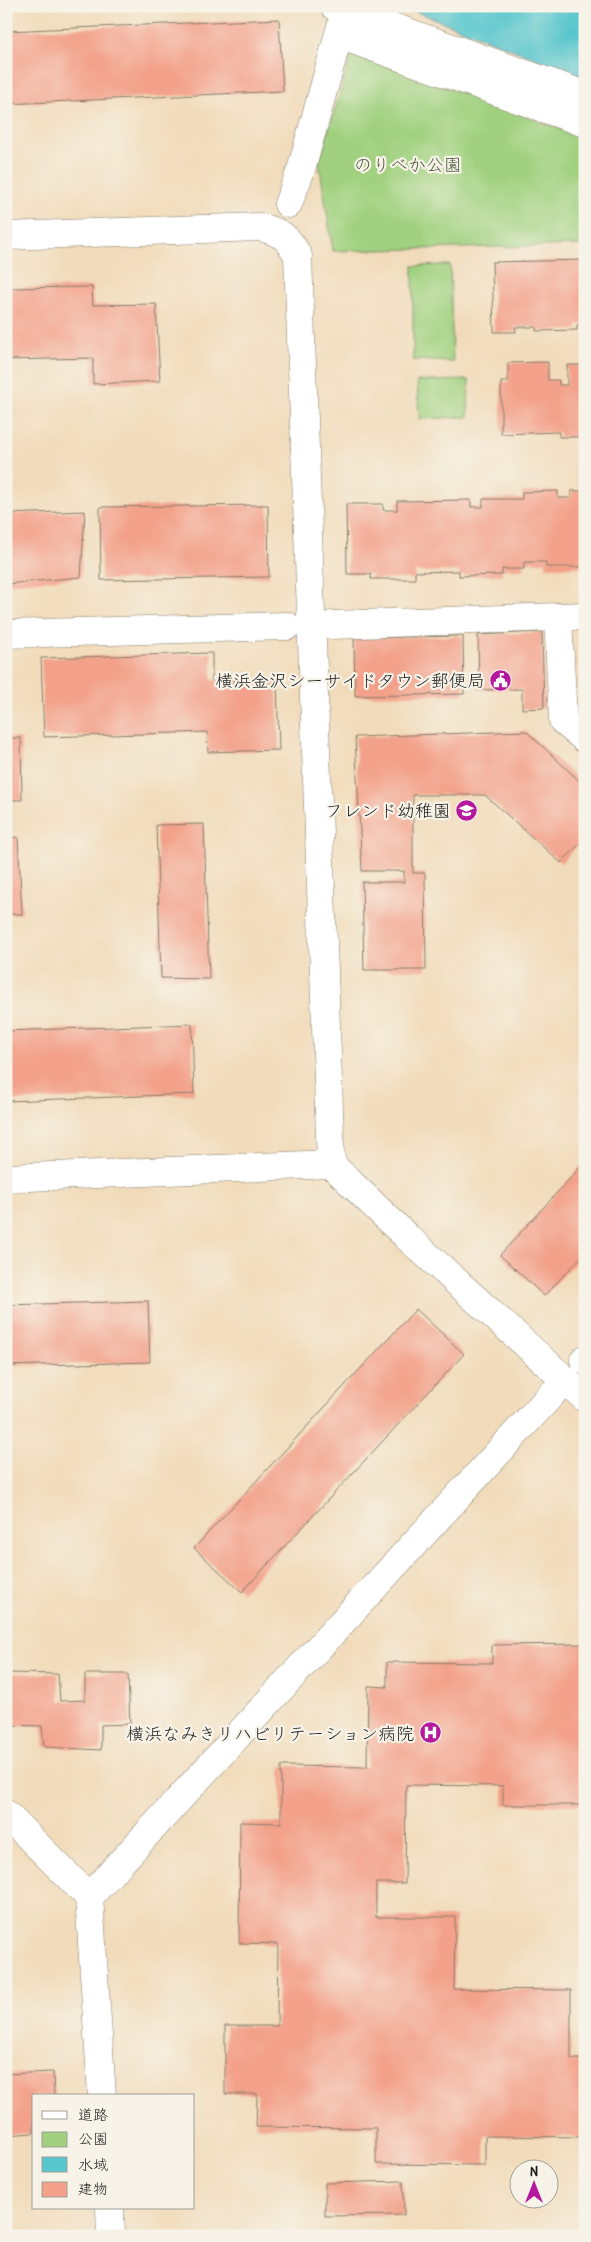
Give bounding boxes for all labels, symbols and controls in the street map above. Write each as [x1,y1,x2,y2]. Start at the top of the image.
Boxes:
park label: のりべか公園 [354,152,462,177]
place label: 横浜金沢シーサイドタウン郵便局 [215,668,485,693]
public building icon: 横浜金沢シーサイドタウン郵便局 [489,668,513,692]
place label: フレンド幼稚園 [325,798,451,823]
school or university icon: フレンド幼稚園 [455,798,479,822]
place label: 横浜なみきリハビリテーション病院 [126,1721,414,1746]
hospital icon: 横浜なみきリハビリテーション病院 [418,1721,442,1745]
legend [32,2094,195,2210]
text: 道路 [78,2104,108,2125]
text: 公園 [78,2128,108,2149]
text: 水域 [78,2154,108,2175]
north arrow [508,2160,558,2210]
text: N [530,2161,538,2180]
text: 建物 [78,2178,108,2199]

